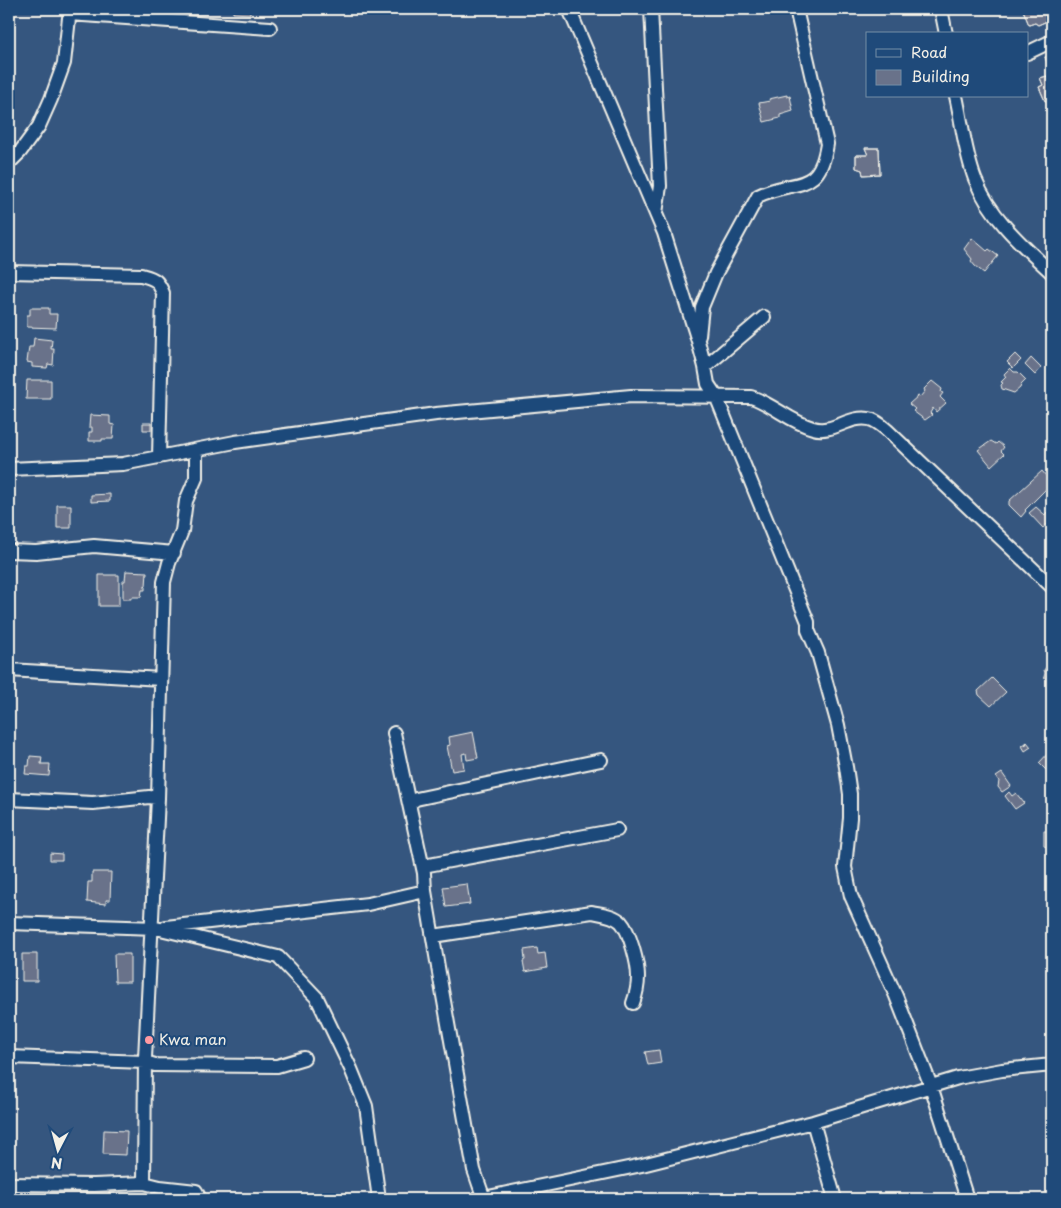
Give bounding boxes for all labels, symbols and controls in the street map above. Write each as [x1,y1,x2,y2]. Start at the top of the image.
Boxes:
legend [866,32,1028,98]
text: Road [911,40,947,63]
text: Building [911,64,970,87]
place label: Kwa man [159,1027,226,1050]
marker: Kwa man [143,1034,155,1046]
north arrow [32,1126,82,1176]
text: N [50,1152,63,1174]

